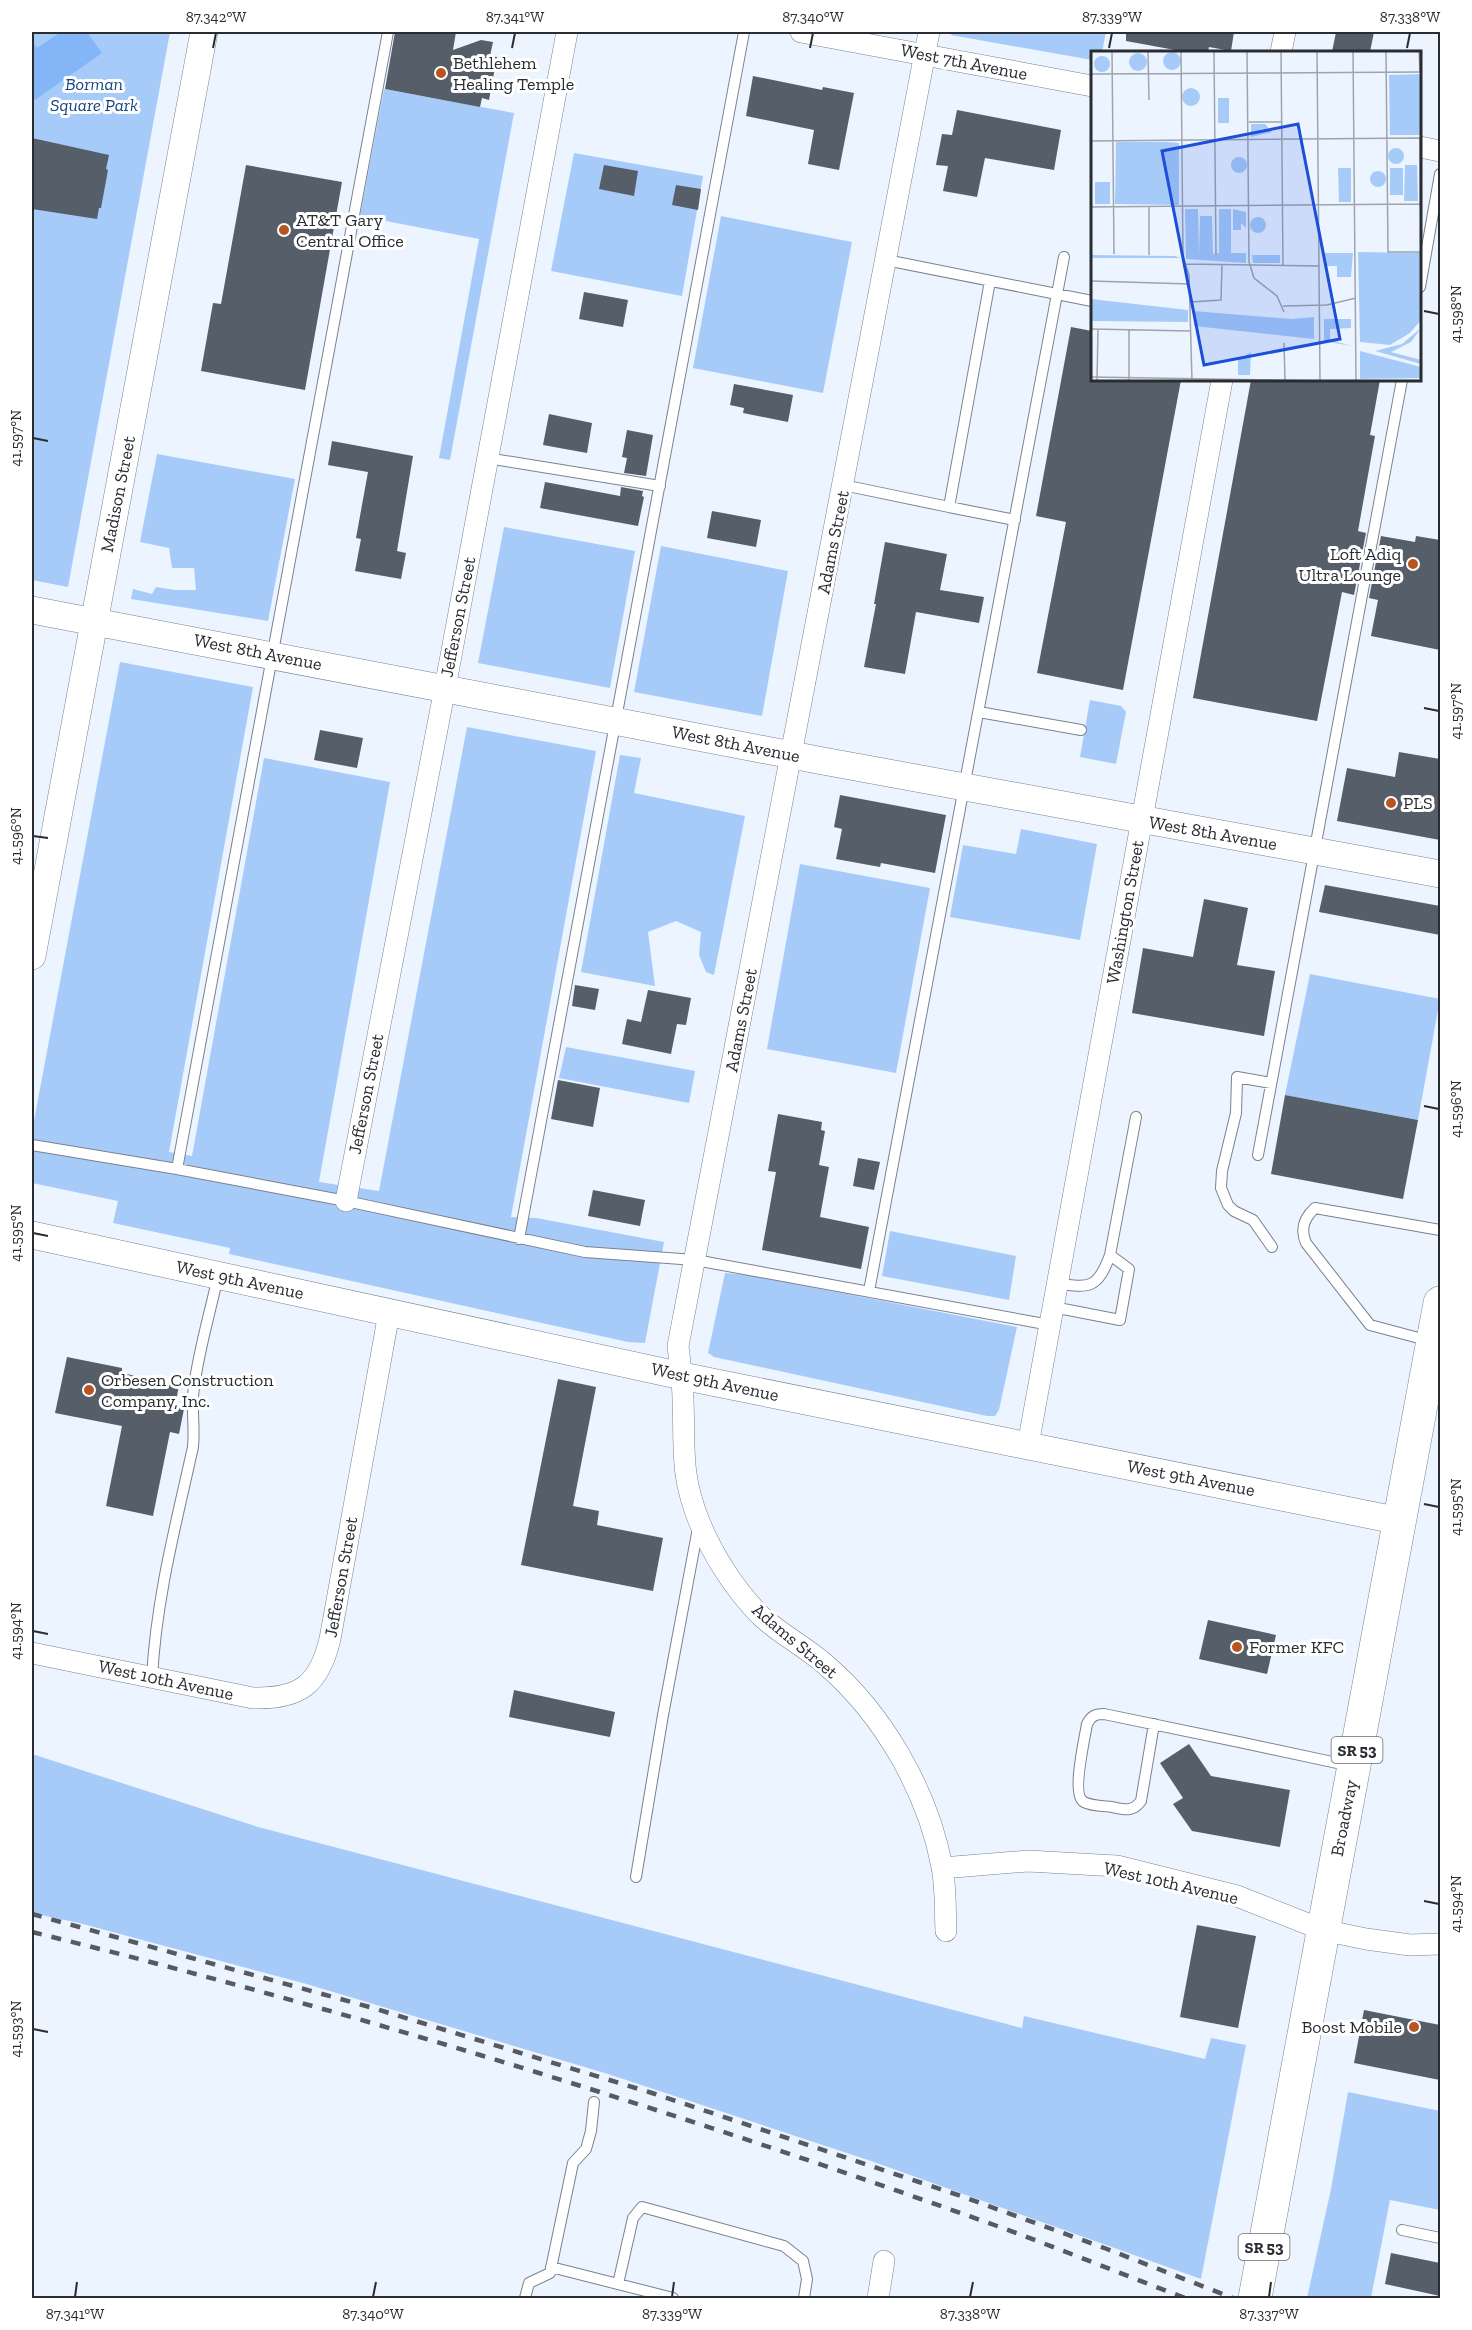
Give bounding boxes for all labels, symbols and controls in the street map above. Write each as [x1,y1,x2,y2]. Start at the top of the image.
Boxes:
text: 87.342°W [186,8,246,26]
text: 87.341°W [486,8,544,26]
text: 87.340°W [782,8,844,26]
text: 87.339°W [1082,8,1142,26]
text: 87.338°W [1380,8,1440,26]
street label: West 7th Avenue [899,39,1029,85]
inset map [1091,51,1421,381]
place label: Bethlehem Healing Temple [453,52,574,95]
marker: Bethlehem Healing Temple [434,66,448,80]
park label: Borman Square Park [50,73,138,116]
place label: AT&T Gary Central Office [296,209,404,252]
marker: AT&T Gary Central Office [277,223,291,237]
text: 41.598°N [1447,285,1465,343]
text: 41.597°N [7,410,25,466]
street label: Madison Street [96,434,140,554]
street label: Adams Street [812,488,854,596]
place label: Loft Adiq Ultra Lounge [1298,543,1401,586]
street label: Jefferson Street [436,555,481,679]
marker: Loft Adiq Ultra Lounge [1406,557,1420,571]
street label: West 8th Avenue [192,629,324,675]
text: 41.597°N [1447,683,1465,739]
street label: West 8th Avenue [670,721,802,767]
place label: PLS [1403,792,1433,814]
marker: PLS [1384,796,1398,810]
text: 41.596°N [7,807,25,865]
street label: West 8th Avenue [1147,811,1279,855]
street label: Washington Street [1102,838,1149,986]
street label: Adams Street [720,966,762,1074]
street label: Jefferson Street [344,1032,389,1156]
text: 41.596°N [1447,1080,1465,1138]
text: 41.595°N [7,1204,25,1262]
street label: West 9th Avenue [174,1256,306,1304]
street label: West 9th Avenue [649,1358,781,1406]
place label: Orbesen Construction Company, Inc. [101,1369,274,1412]
marker: Orbesen Construction Company, Inc. [82,1383,96,1397]
street label: West 9th Avenue [1125,1455,1257,1501]
text: 41.595°N [1447,1478,1465,1536]
street label: Jefferson Street [320,1515,362,1639]
street label: Adams Street [748,1599,843,1683]
text: 41.594°N [7,1602,25,1660]
place label: Former KFC [1249,1636,1344,1658]
marker: Former KFC [1230,1640,1244,1654]
street label: West 10th Avenue [96,1655,236,1705]
road number: SR 53 [1332,1737,1382,1763]
street label: Broadway [1326,1777,1362,1858]
street label: West 10th Avenue [1102,1857,1240,1909]
text: 41.594°N [1447,1875,1465,1933]
text: 41.593°N [7,2000,25,2058]
place label: Boost Mobile [1301,2016,1402,2038]
marker: Boost Mobile [1407,2020,1421,2034]
road number: SR 53 [1238,2234,1290,2260]
text: 87.341°W [46,2305,104,2323]
text: 87.340°W [342,2305,404,2323]
text: 87.339°W [642,2305,702,2323]
text: 87.338°W [940,2305,1000,2323]
text: 87.337°W [1239,2305,1299,2323]

